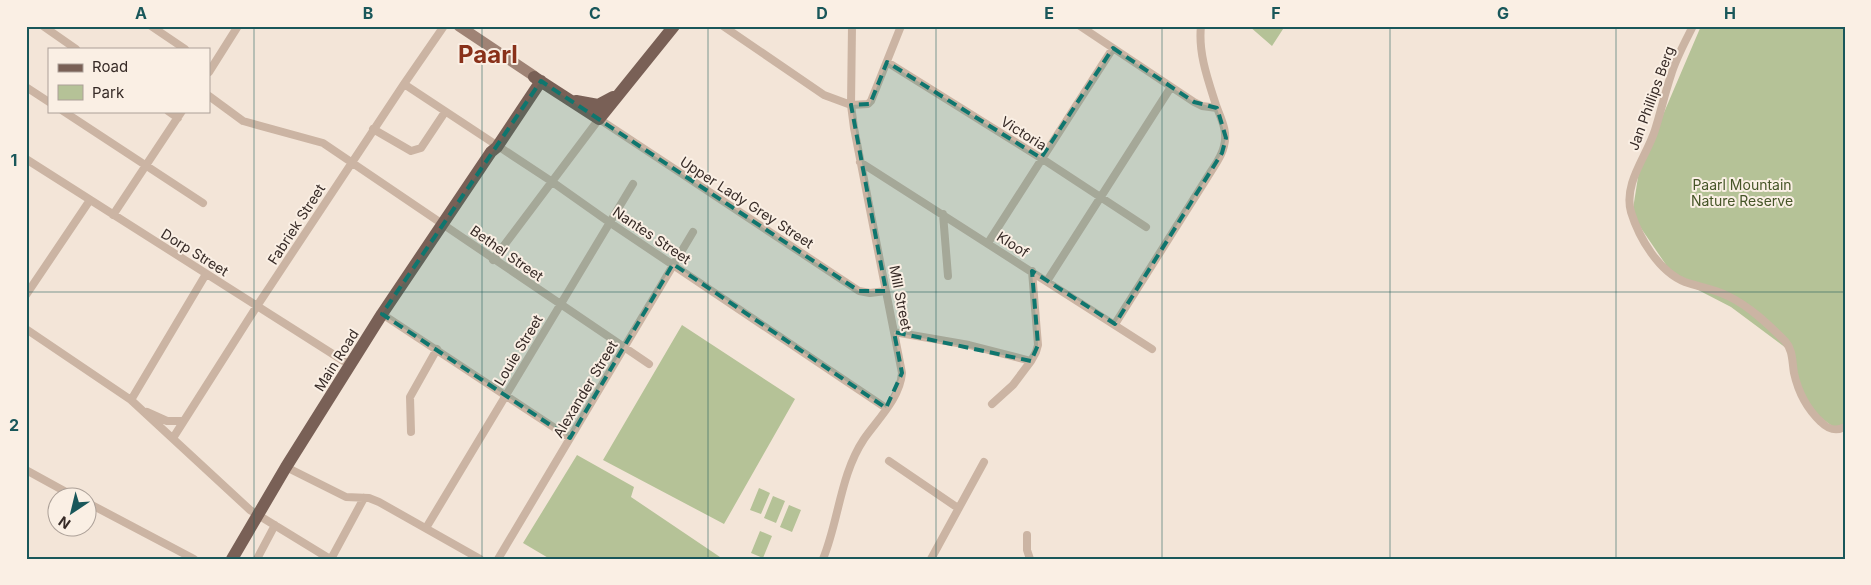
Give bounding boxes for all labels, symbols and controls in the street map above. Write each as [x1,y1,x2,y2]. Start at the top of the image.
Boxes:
text: A [135,3,147,23]
text: B [363,3,373,23]
text: C [589,3,601,23]
text: D [816,3,828,23]
text: E [1044,3,1054,23]
text: F [1271,3,1281,23]
text: G [1497,3,1509,23]
text: H [1724,3,1736,23]
district label: Paarl [458,40,518,69]
street label: Jan Phillips Berg [1624,44,1678,152]
legend [48,48,210,112]
text: Road [92,57,128,76]
text: Park [92,83,125,102]
street label: Victoria [998,112,1050,154]
text: 1 [11,150,17,170]
street label: Upper Lady Grey Street [677,152,817,252]
park label: Paarl Mountain Nature Reserve [1691,176,1793,209]
street label: Fabriek Street [264,180,329,267]
street label: Nantes Street [610,203,694,267]
street label: Bethel Street [467,222,547,285]
street label: Dorp Street [158,225,232,280]
street label: Kloof [994,227,1032,261]
street label: Mill Street [886,264,916,333]
street label: Louie Street [490,311,546,388]
street label: Main Road [310,326,362,394]
street label: Alexander Street [549,337,621,441]
text: 2 [9,415,19,435]
north arrow [48,488,98,538]
text: N [55,513,74,533]

